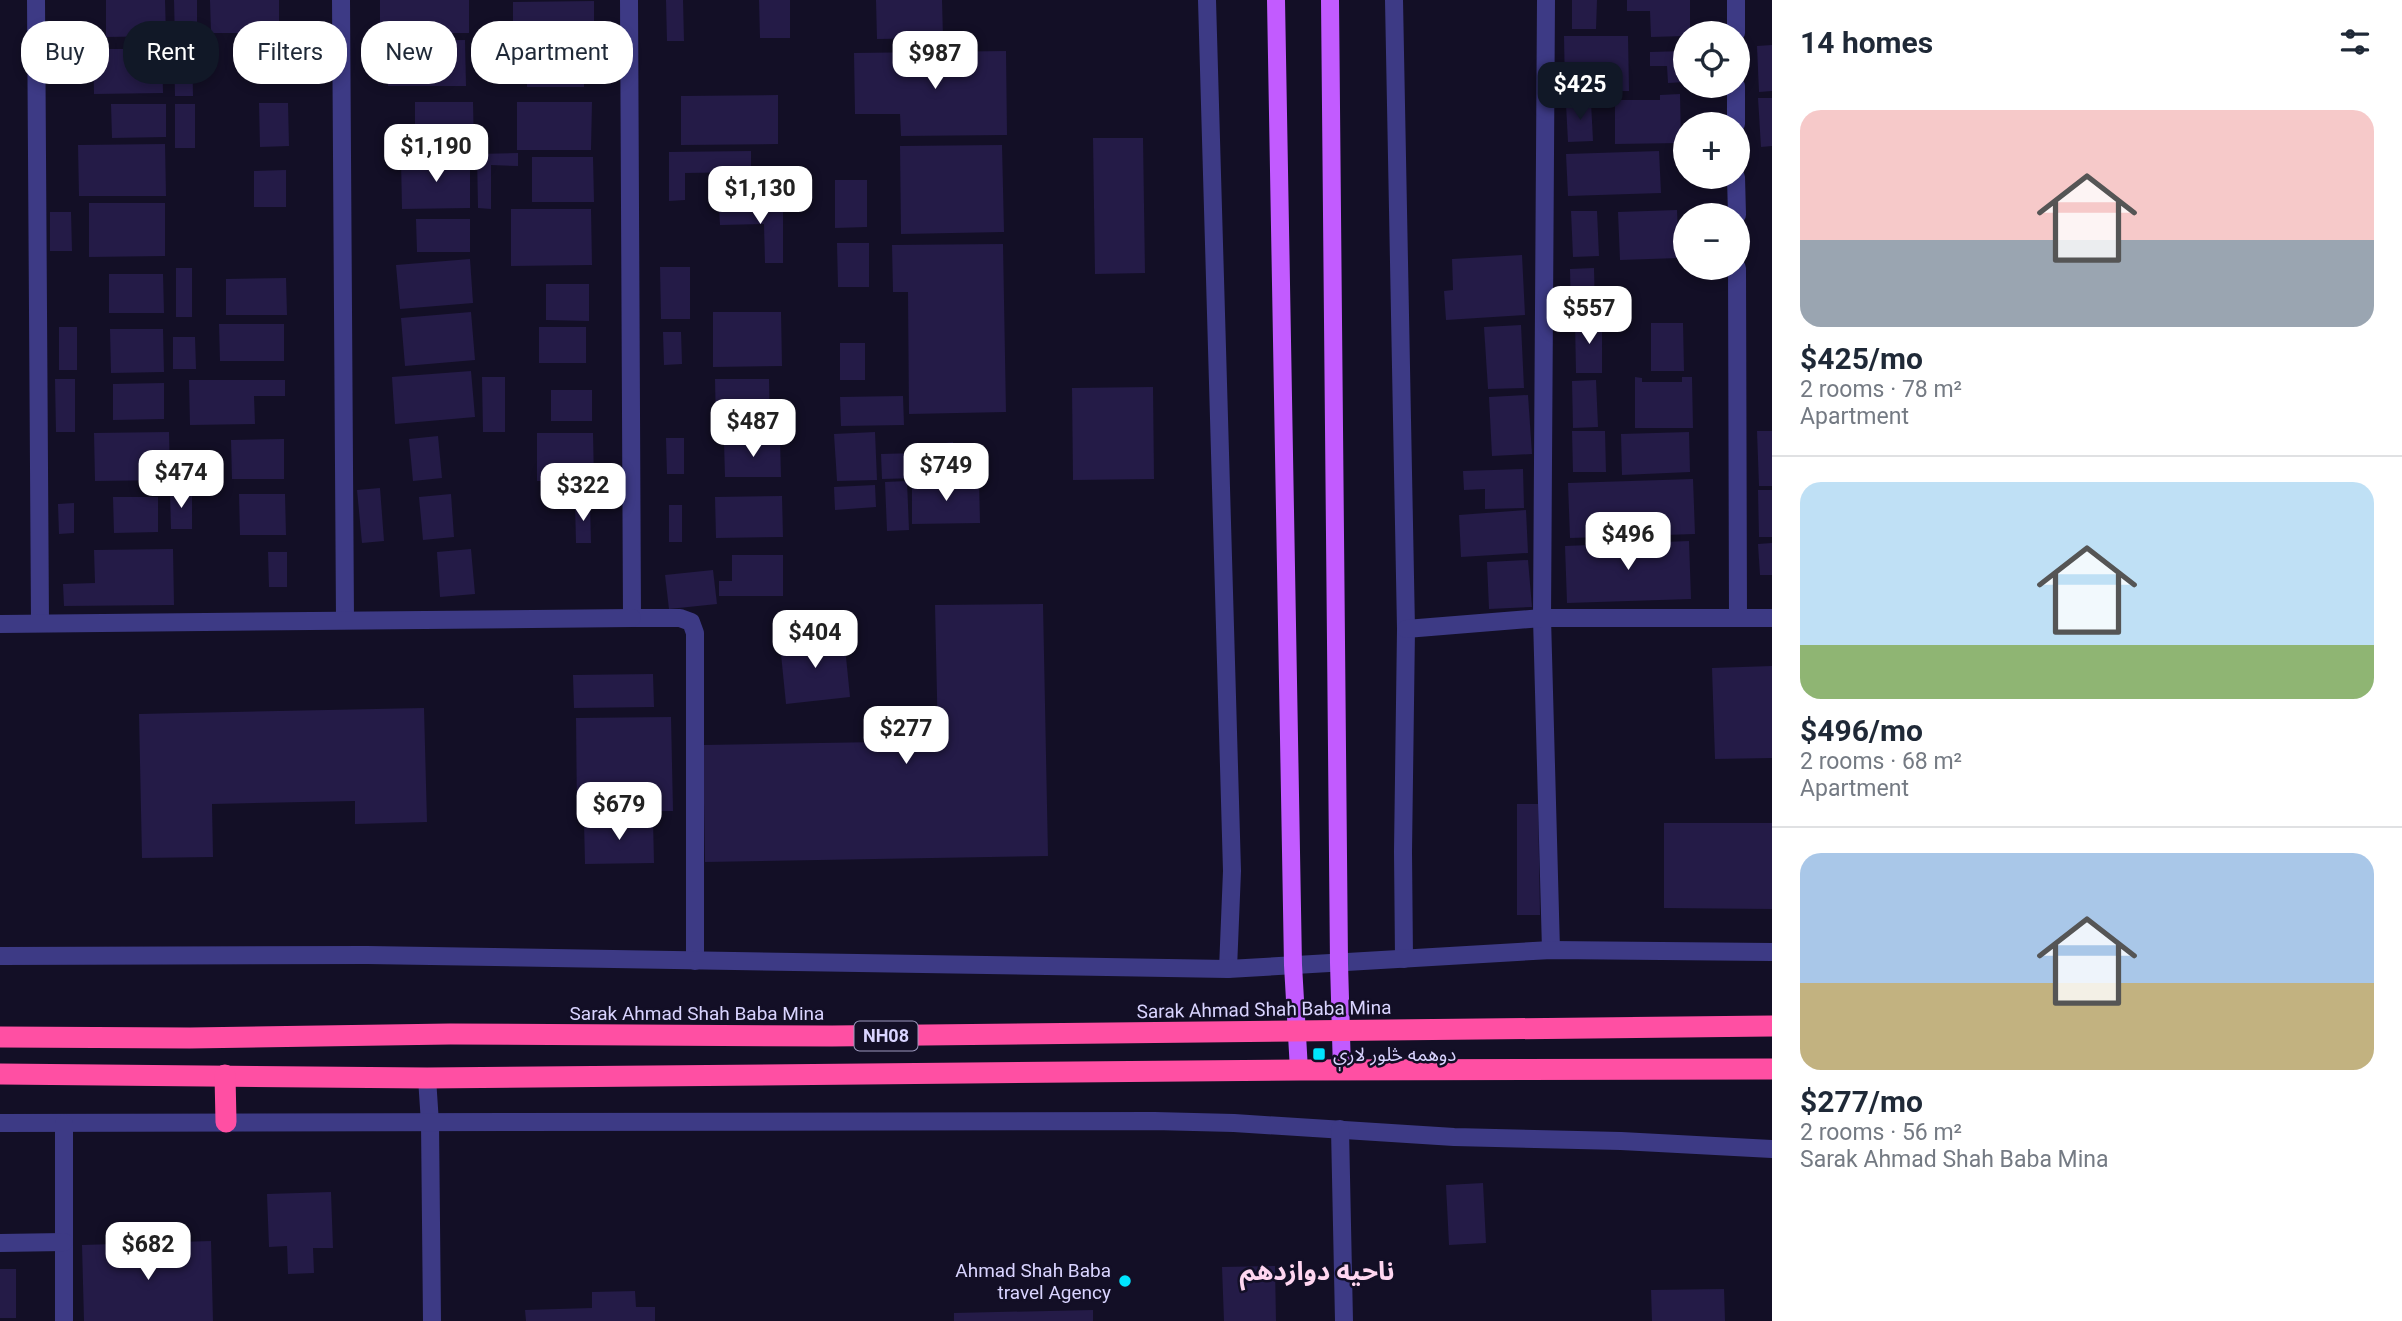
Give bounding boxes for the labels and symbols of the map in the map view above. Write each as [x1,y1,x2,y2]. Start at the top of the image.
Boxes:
pin: $987 [894,32,976,91]
pin: $425 [1539,62,1621,122]
pin: $1,190 [379,124,493,184]
pin: $1,130 [703,166,817,226]
pin: $557 [1548,286,1630,346]
pin: $487 [712,400,794,459]
pin: $749 [905,444,987,503]
pin: $474 [140,450,222,510]
pin: $322 [542,463,624,523]
pin: $496 [1587,512,1669,572]
pin: $404 [774,610,856,670]
pin: $277 [865,706,947,766]
pin: $679 [578,782,660,842]
street label: Sarak Ahmad Shah Baba Mina [1136,996,1392,1023]
street label: Sarak Ahmad Shah Baba Mina [570,1002,824,1025]
road number: NH08 [854,1021,917,1050]
place label: دوهمه څلور لارې [1333,1043,1456,1071]
marker: دوهمه څلور لارې [1311,1046,1327,1062]
pin: $682 [107,1222,189,1282]
district label: ناحیه دوازدهم [1239,1256,1395,1291]
place label: Ahmad Shah Baba travel Agency [955,1259,1111,1304]
marker: Ahmad Shah Baba travel Agency [1117,1273,1133,1289]

